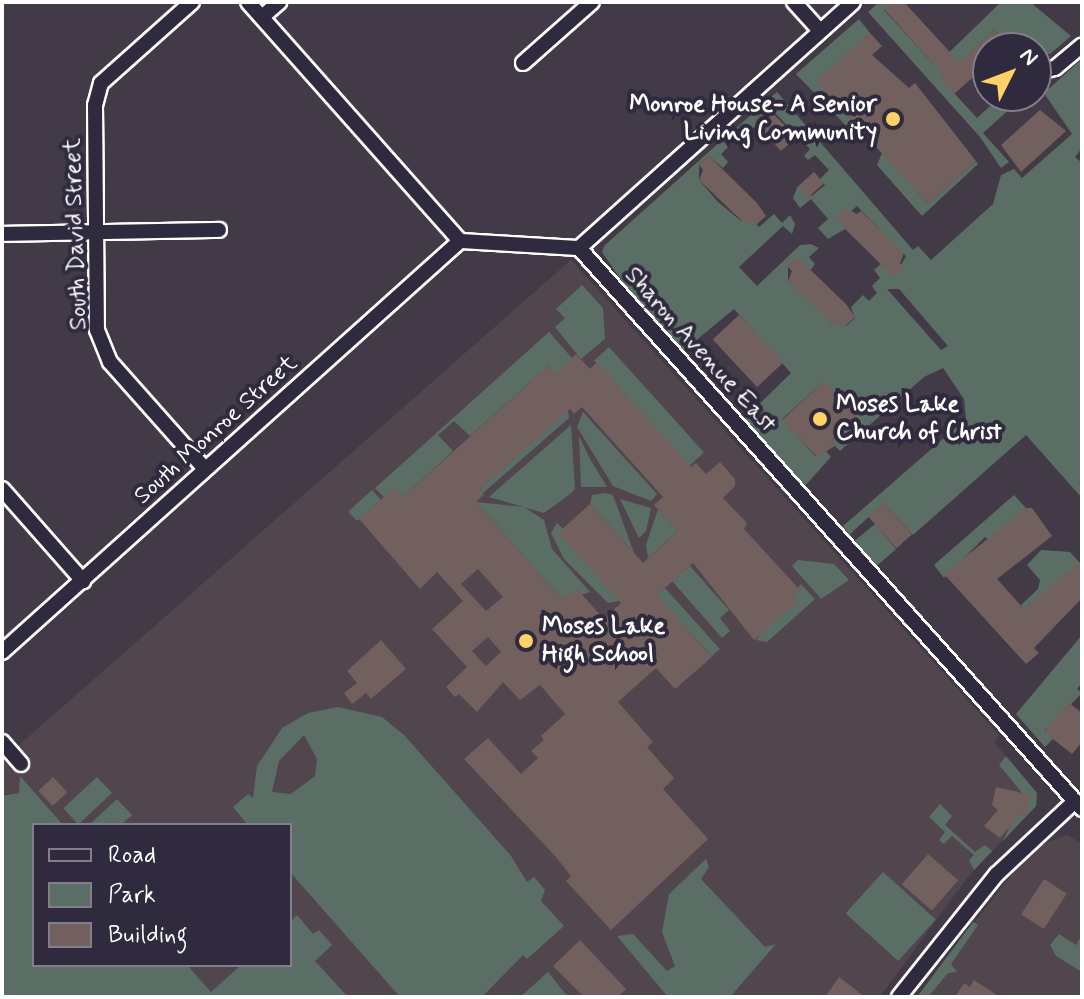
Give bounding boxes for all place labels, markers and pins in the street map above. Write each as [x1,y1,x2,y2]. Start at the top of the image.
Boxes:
place label: Monroe House- A Senior Living Community [634,91,877,147]
marker: Monroe House- A Senior Living Community [884,110,902,128]
place label: Moses Lake Church of Christ [836,391,1008,447]
marker: Moses Lake Church of Christ [811,410,829,428]
place label: Moses Lake High School [542,613,662,669]
marker: Moses Lake High School [517,632,535,650]

